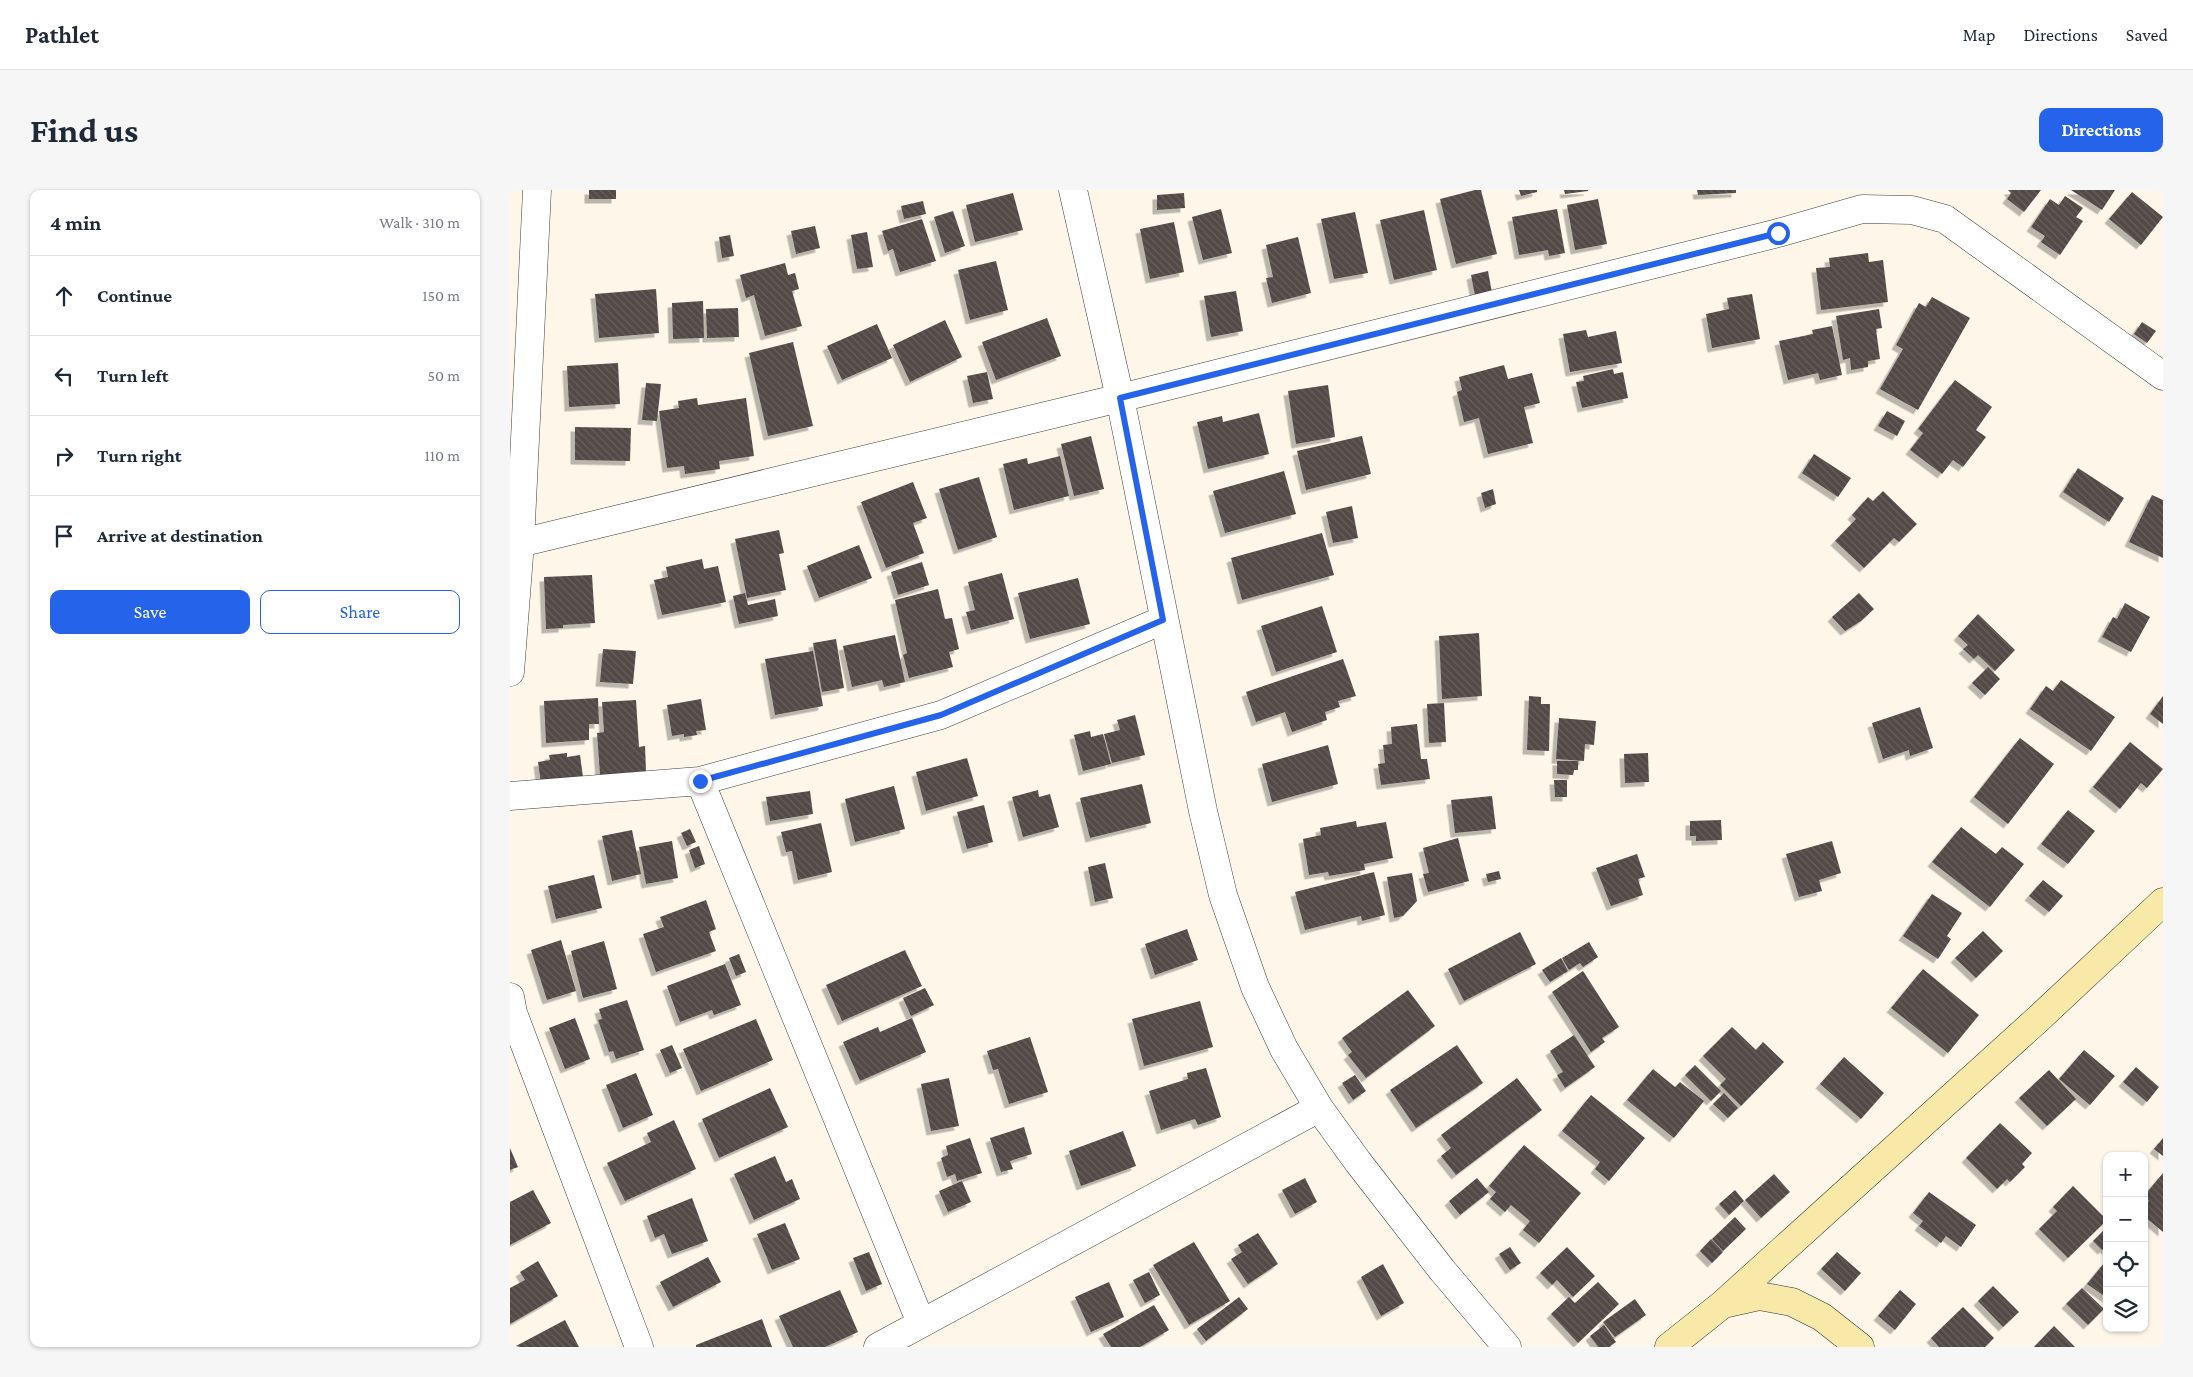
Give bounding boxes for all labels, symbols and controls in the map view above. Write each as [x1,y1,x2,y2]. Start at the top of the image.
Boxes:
text: Pathlet [25,21,99,48]
text: Map [1963,25,1995,45]
text: Directions [2023,25,2098,45]
text: Saved [2126,25,2168,45]
button: Directions [2039,108,2163,152]
text: Find us [30,111,138,150]
text: 4 min [50,211,101,235]
text: Walk · 310 m [379,214,460,231]
route start [1767,222,1790,245]
icon: ahead [50,282,78,310]
text: Continue [97,285,172,306]
text: 150 m [422,287,460,304]
icon: left [50,362,78,390]
text: Turn left [97,365,169,386]
text: 50 m [428,367,460,384]
icon: right [50,442,78,470]
text: Turn right [97,445,182,466]
text: 110 m [424,447,460,464]
icon: arrive [50,522,78,550]
text: Arrive at destination [97,525,263,546]
button: Save [50,590,250,634]
button: Share [260,590,460,634]
route end [689,770,712,793]
map controls [2103,1152,2148,1332]
button: + [2103,1152,2148,1197]
button: − [2103,1197,2148,1242]
button: locate [2103,1242,2148,1287]
button: layers [2103,1287,2148,1332]

